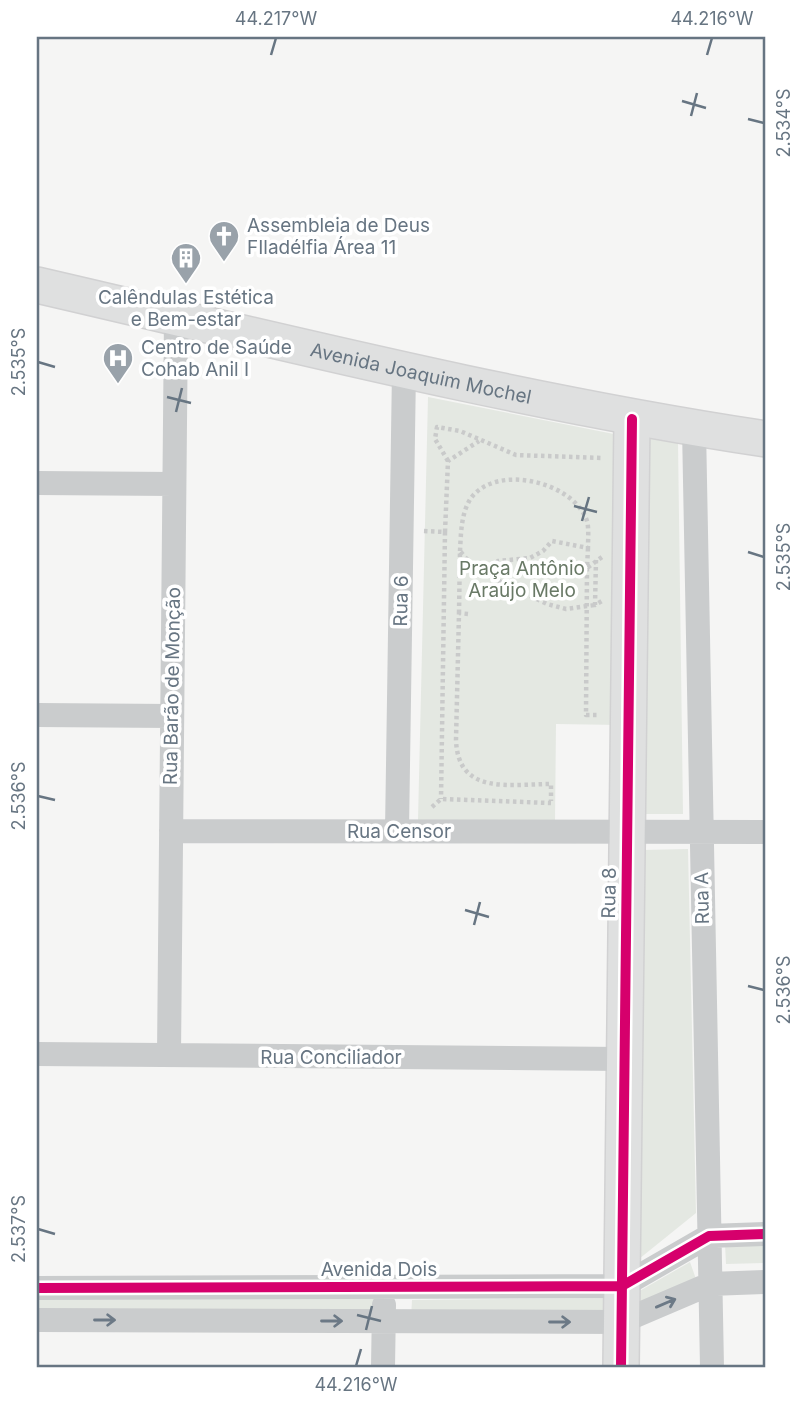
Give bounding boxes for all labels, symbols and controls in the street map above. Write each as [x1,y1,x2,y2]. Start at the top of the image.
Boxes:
text: 44.217°W [235,8,317,29]
text: 44.216°W [670,8,754,29]
text: 2.534°S [773,89,794,158]
place label: Assembleia de Deus FIladélfia Área 11 [247,214,430,259]
church icon: Assembleia de Deus FIladélfia Área 11 [207,219,241,263]
building icon: Calêndulas Estética e Bem-estar [169,241,203,285]
place label: Calêndulas Estética e Bem-estar [98,286,274,331]
text: 2.535°S [8,328,29,396]
place label: Centro de Saúde Cohab Anil I [141,336,292,381]
street label: Avenida Joaquim Mochel [308,338,534,408]
hospital icon: Centro de Saúde Cohab Anil I [101,341,135,385]
text: 2.535°S [773,523,794,591]
park label: Praça Antônio Araújo Melo [459,557,585,602]
street label: Rua 6 [389,575,413,627]
street label: Rua Barão de Monção [159,587,185,785]
text: 2.536°S [8,762,29,830]
street label: Rua Censor [347,820,451,843]
street label: Rua 8 [597,867,621,919]
street label: Rua A [690,872,714,924]
text: 2.536°S [773,956,794,1024]
street label: Rua Conciliador [260,1046,402,1069]
text: 2.537°S [8,1195,29,1263]
street label: Avenida Dois [321,1258,437,1281]
one-way arrow [655,1296,676,1309]
one-way arrow [93,1313,116,1327]
one-way arrow [321,1314,344,1328]
one-way arrow [548,1315,571,1329]
text: 44.216°W [314,1374,398,1395]

